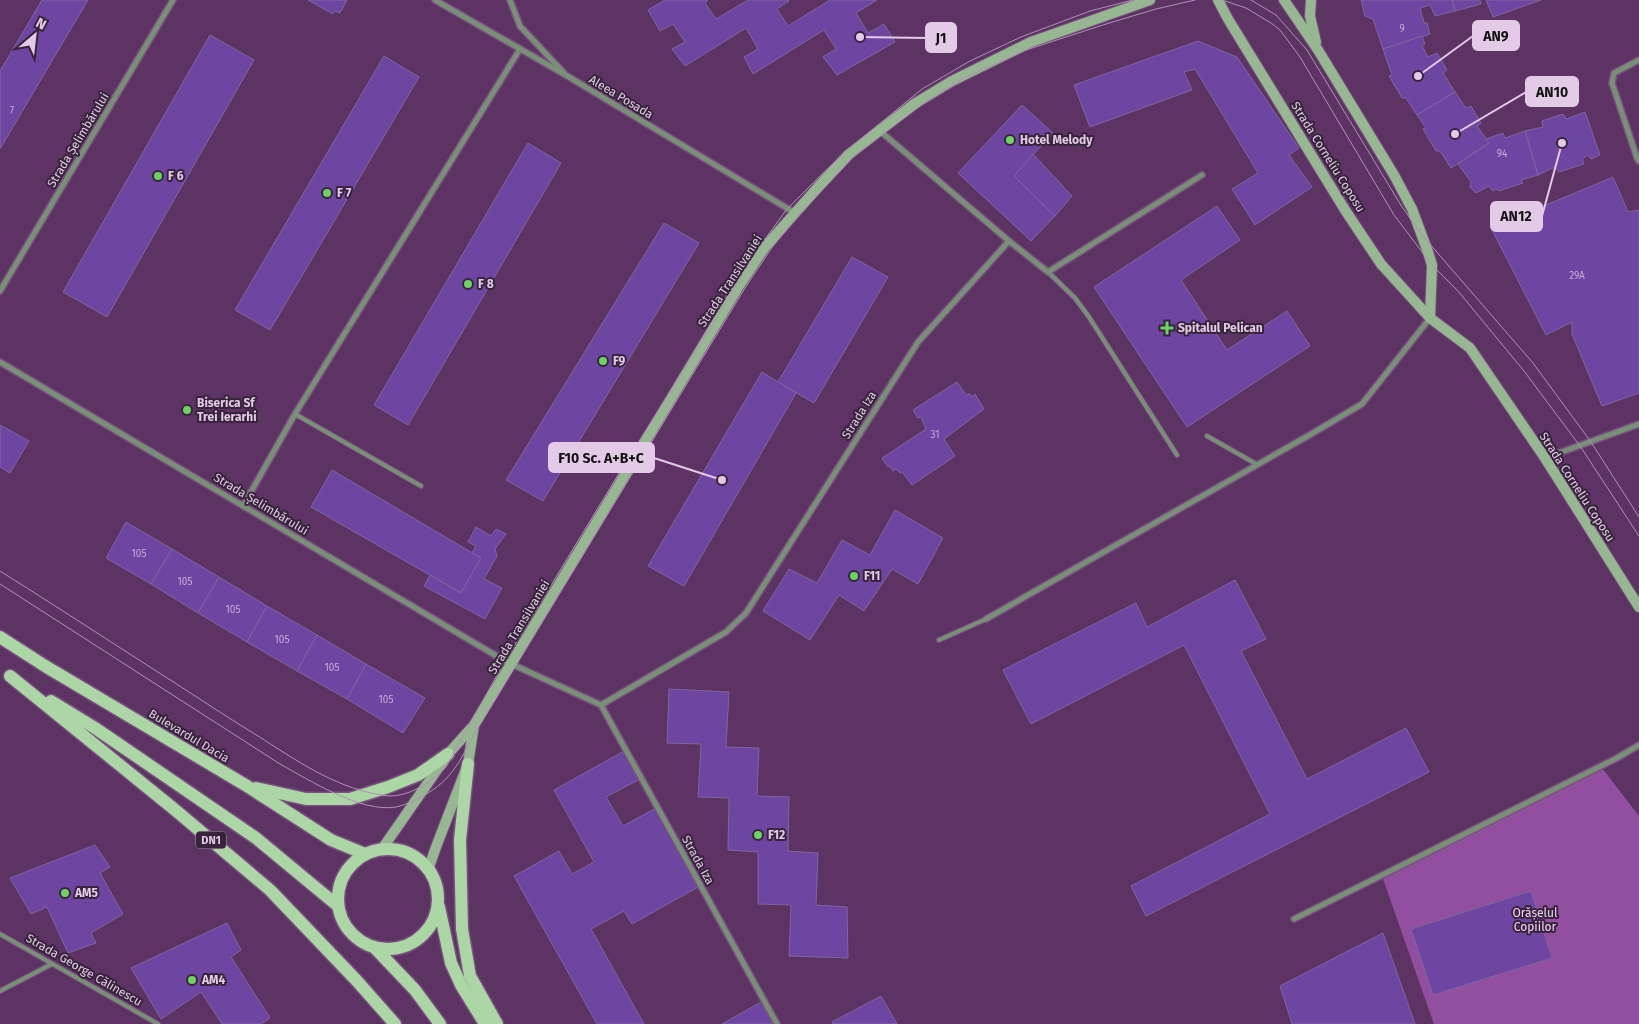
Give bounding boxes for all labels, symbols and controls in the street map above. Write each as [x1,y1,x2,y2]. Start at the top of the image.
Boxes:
north arrow [10,10,60,60]
text: N [33,14,49,34]
callout: AN9 [1473,21,1519,50]
callout: J1 [926,23,956,52]
house number: 9 [1399,23,1405,35]
text: AN9 [1482,28,1509,45]
text: J1 [935,30,946,47]
street label: Aleea Posada [586,72,656,122]
callout: AN10 [1526,77,1578,106]
text: AN10 [1535,84,1568,101]
street label: Strada Șelimbărului [44,90,113,190]
street label: Strada Corneliu Coposu [1288,99,1368,215]
house number: 7 [10,105,15,117]
place label: Hotel Melody [1020,133,1093,147]
marker: Hotel Melody [1004,134,1016,146]
house number: 94 [1497,148,1508,160]
place label: F 6 [168,169,184,183]
marker: F 6 [152,170,164,182]
place label: F 7 [337,186,352,200]
marker: F 7 [321,187,333,199]
callout: AN12 [1491,202,1542,231]
text: AN12 [1499,208,1532,225]
street label: Strada Transilvaniei [695,232,765,330]
house number: 29A [1569,270,1585,282]
place label: F 8 [478,277,494,291]
marker: F 8 [462,278,474,290]
marker: Spitalul Pelican [1160,321,1174,335]
place label: Spitalul Pelican [1178,321,1263,335]
place label: F9 [613,354,626,368]
marker: F9 [597,355,609,367]
street label: Strada Iza [839,389,879,441]
place label: Biserica Sf Trei Ierarhi [197,396,257,424]
marker: Biserica Sf Trei Ierarhi [181,404,193,416]
house number: 31 [930,429,940,441]
street label: Strada Corneliu Coposu [1536,430,1618,544]
callout: F10 Sc. A+B+C [549,443,654,472]
text: F10 Sc. A+B+C [558,450,644,467]
street label: Strada Șelimbărului [211,470,311,539]
house number: 105 [132,548,146,560]
place label: F11 [864,569,880,583]
marker: F11 [848,570,860,582]
house number: 105 [178,576,192,588]
street label: Strada Transilvaniei [485,578,553,676]
house number: 105 [226,604,240,616]
house number: 105 [275,634,289,646]
house number: 105 [325,662,339,674]
house number: 105 [379,694,393,706]
street label: Bulevardul Dacia [146,706,232,766]
place label: F12 [768,828,785,842]
marker: F12 [752,829,764,841]
road number: DN1 [196,832,226,848]
street label: Strada Iza [679,833,717,887]
place label: AM5 [74,886,99,900]
marker: AM5 [59,887,71,899]
park label: Orășelul Copiilor [1512,906,1558,934]
street label: Strada George Călinescu [24,931,144,1009]
place label: AM4 [201,973,225,987]
marker: AM4 [186,974,198,986]

